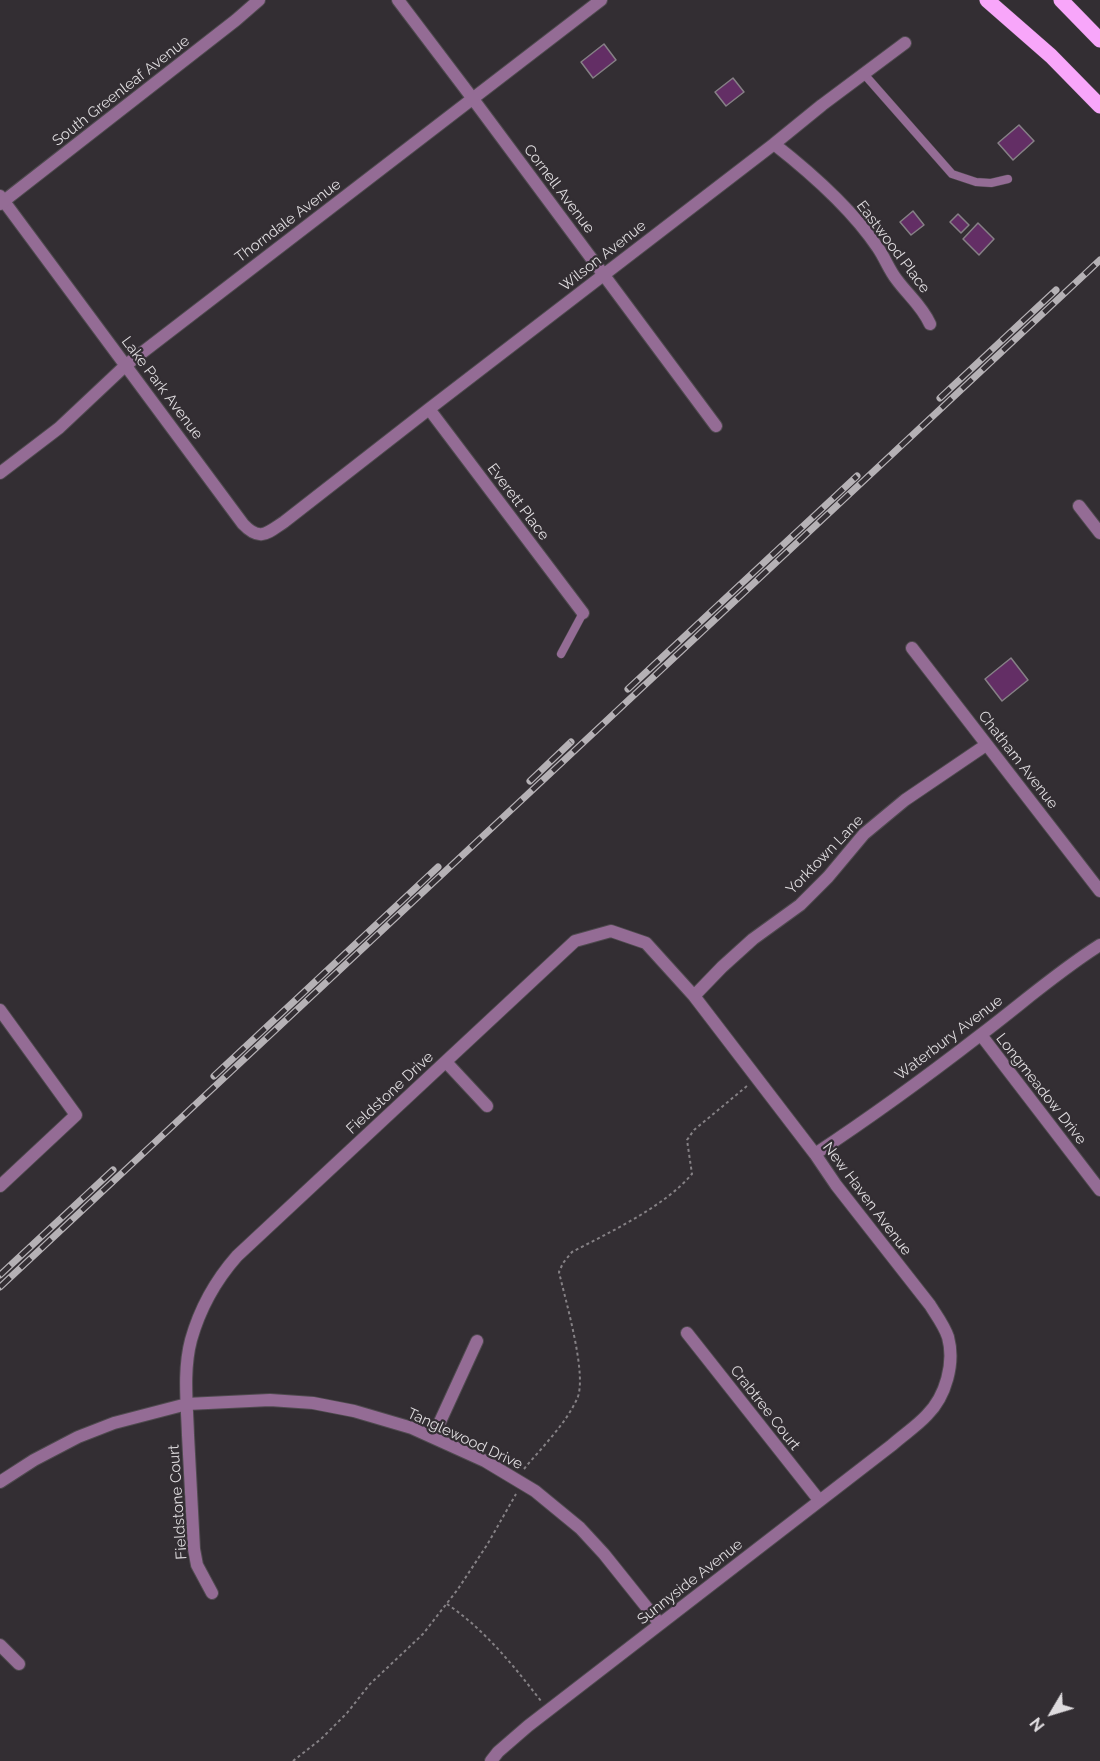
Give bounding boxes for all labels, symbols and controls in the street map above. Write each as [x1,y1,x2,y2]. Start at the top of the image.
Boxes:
street label: South Greenleaf Avenue [49,32,193,150]
street label: Cornell Avenue [520,141,598,237]
street label: Thorndale Avenue [232,175,344,267]
street label: Eastwood Place [852,197,934,297]
street label: Wilson Avenue [556,217,650,295]
street label: Lake Park Avenue [117,333,207,443]
street label: Everett Place [483,460,553,544]
street label: Chatham Avenue [974,707,1062,813]
street label: Yorktown Lane [783,812,867,898]
street label: Waterbury Avenue [892,992,1006,1084]
street label: Longmeadow Drive [992,1030,1090,1148]
street label: Fieldstone Drive [343,1048,437,1138]
street label: New Haven Avenue [819,1139,915,1259]
street label: Crabtree Court [726,1362,804,1454]
street label: Tanglewood Drive [404,1404,526,1474]
street label: Fieldstone Court [165,1444,191,1560]
street label: Sunnyside Avenue [634,1535,746,1629]
north arrow [1022,1683,1082,1743]
text: N [1026,1714,1049,1735]

